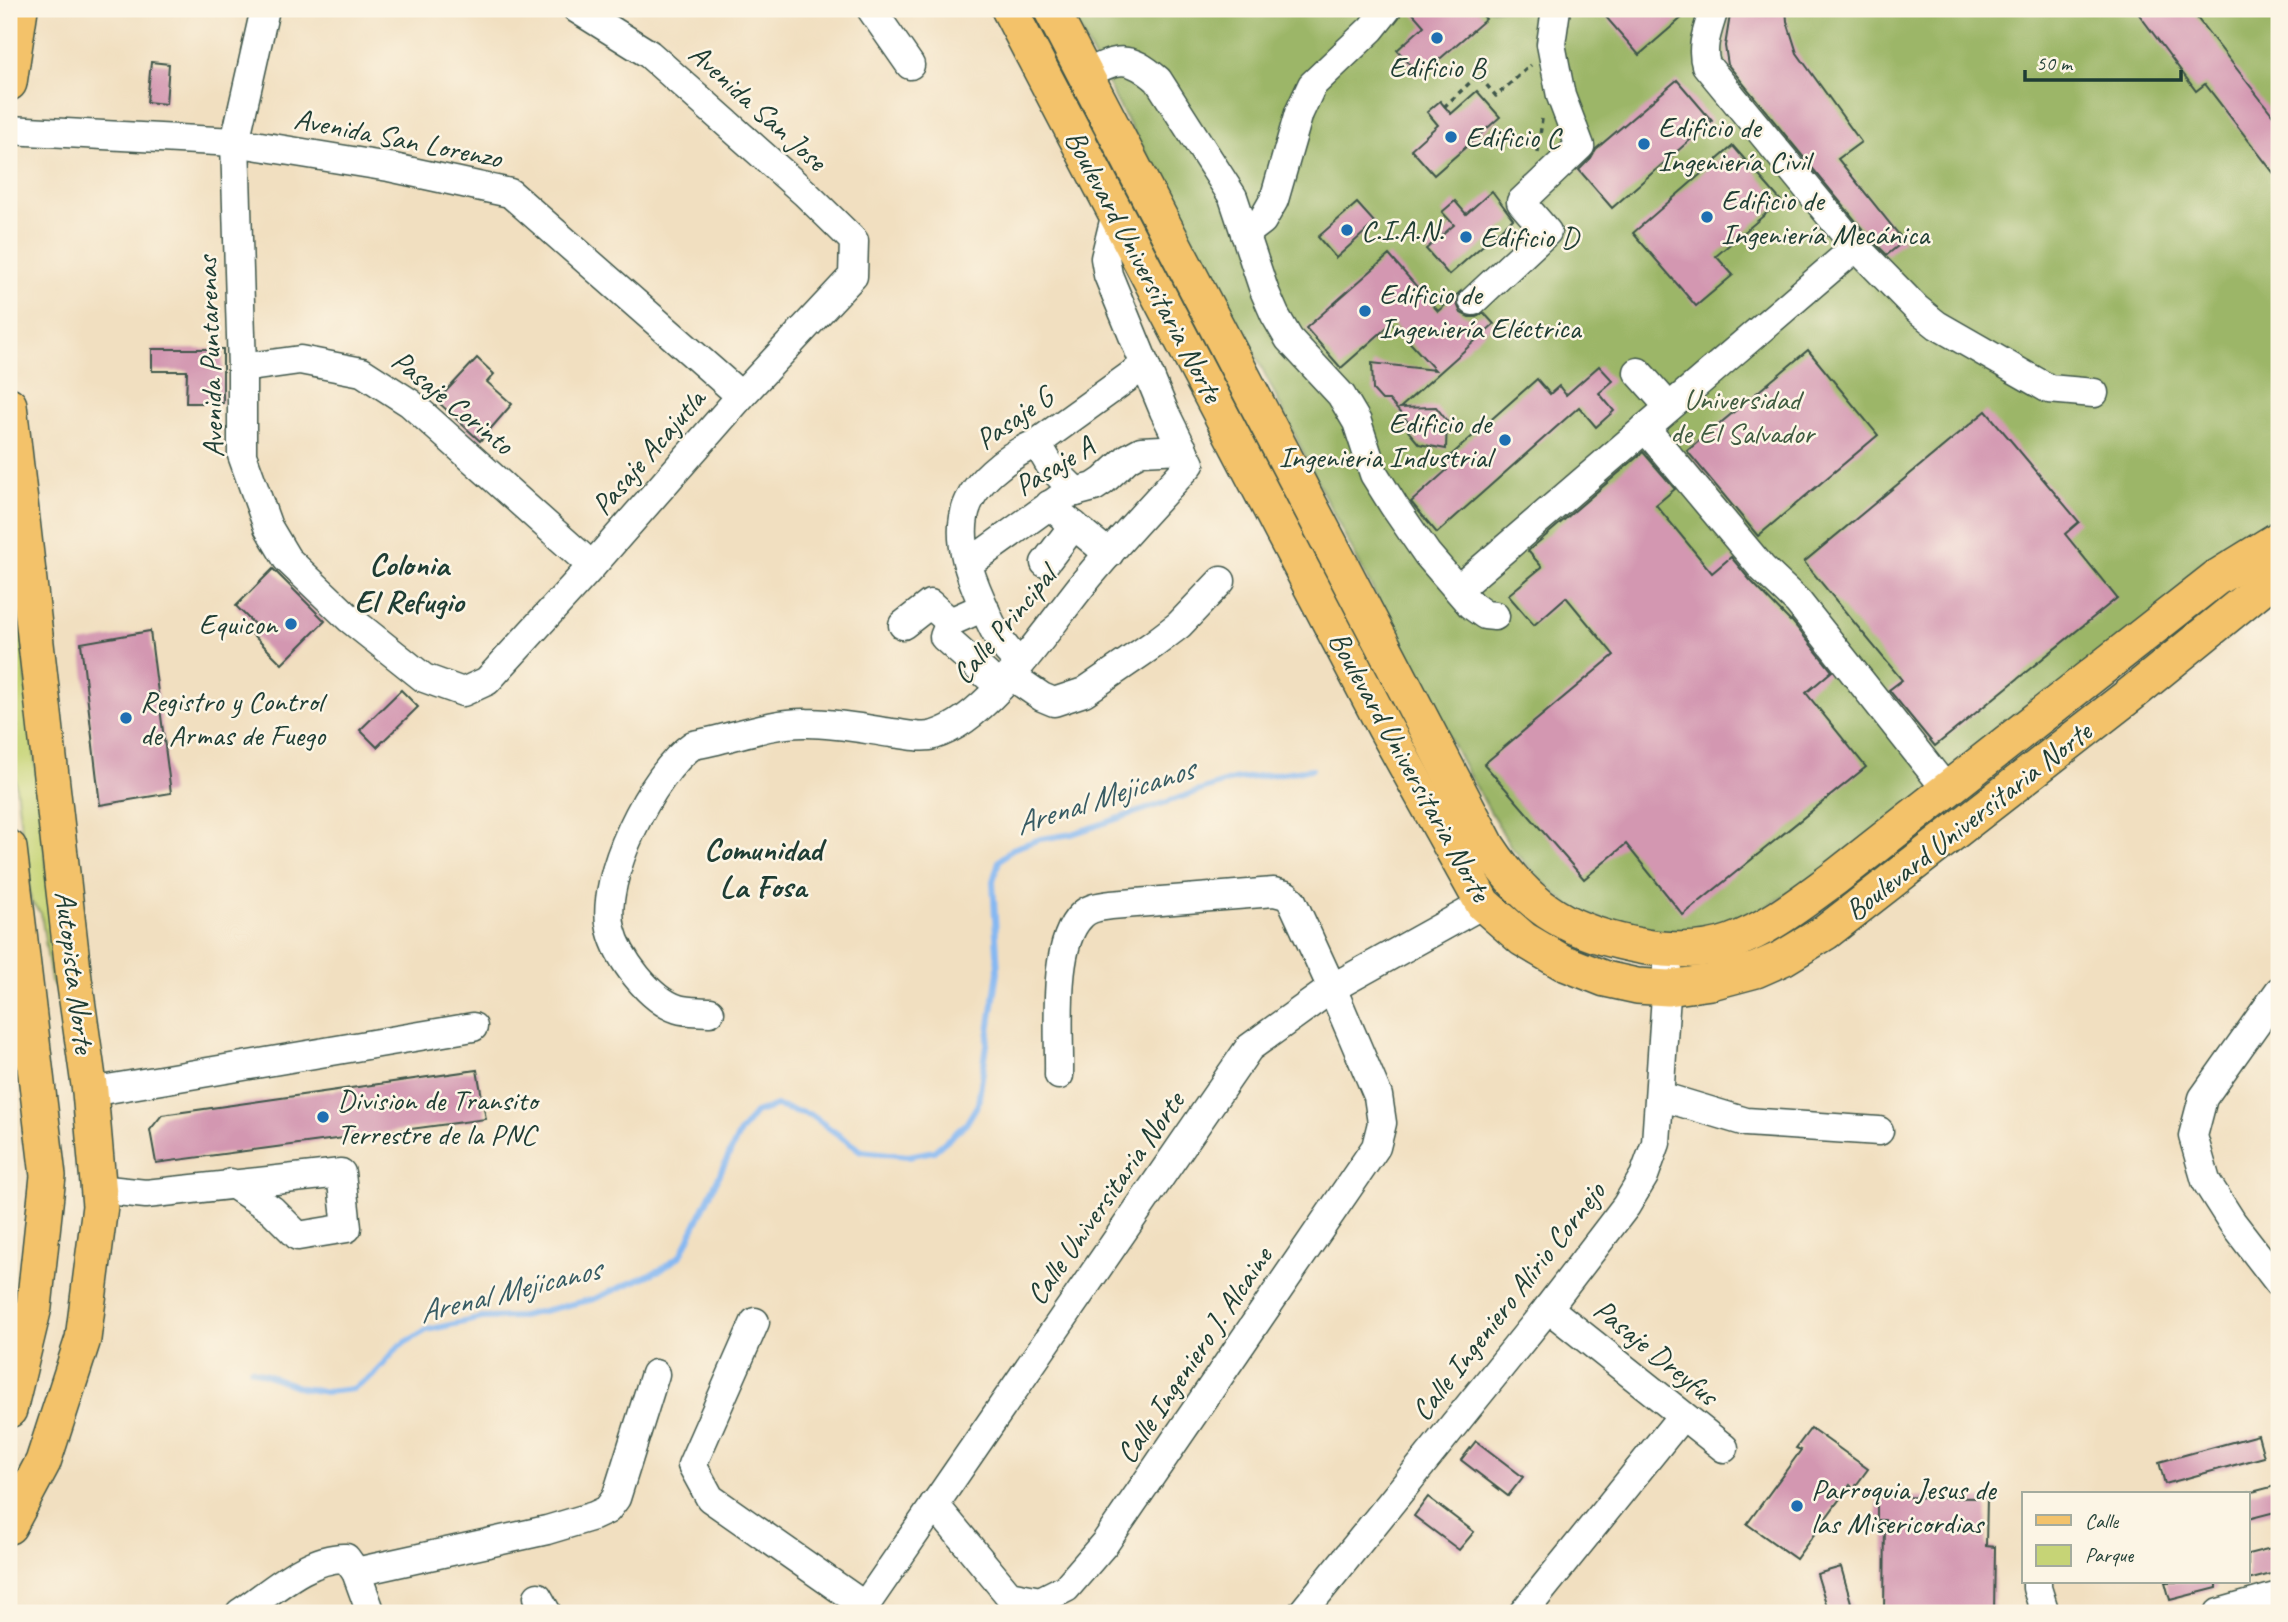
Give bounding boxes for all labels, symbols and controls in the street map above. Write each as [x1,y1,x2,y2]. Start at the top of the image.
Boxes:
marker: Edificio B [1429,30,1445,46]
street label: Avenida San Jose [681,35,837,180]
scale bar [2025,38,2181,82]
place label: Edificio B [1389,48,1488,86]
text: 50 m [2036,50,2074,76]
street label: Avenida San Lorenzo [291,99,506,177]
place label: Edificio de Ingeniería Civil [1658,108,1815,180]
place label: Edificio C [1465,118,1563,156]
street label: Boulevard Universitaria Norte [1056,123,1233,411]
marker: Edificio C [1443,129,1459,145]
marker: Edificio de Ingeniería Civil [1636,136,1652,152]
place label: Edificio de Ingeniería Mecánica [1721,181,1931,253]
marker: Edificio de Ingeniería Mecánica [1699,209,1715,225]
place label: C.I.A.N. [1361,211,1444,249]
place label: Edificio D [1480,218,1581,256]
marker: C.I.A.N. [1339,222,1355,238]
marker: Edificio D [1458,229,1474,245]
street label: Avenida Puntarenas [187,253,233,459]
place label: Edificio de Ingeniería Eléctrica [1379,275,1583,347]
marker: Edificio de Ingeniería Eléctrica [1357,303,1373,319]
street label: Pasaje Corinto [384,341,523,464]
street label: Pasaje G [968,376,1063,458]
street label: Pasaje Acajutla [583,379,715,523]
park label: Universidad de El Salvador [1670,380,1816,452]
place label: Edificio de Ingenieria Industrial [1279,404,1496,476]
street label: Pasaje A [1007,426,1102,505]
marker: Edificio de Ingenieria Industrial [1497,432,1513,448]
district label: Colonia El Refugio [354,544,466,622]
street label: Calle Principal [944,554,1068,692]
place label: Equicon [199,605,278,643]
marker: Equicon [283,616,299,632]
street label: Boulevard Universitaria Norte [1320,624,1501,910]
place label: Registro y Control de Armas de Fuego [140,682,328,754]
marker: Registro y Control de Armas de Fuego [118,710,134,726]
street label: Boulevard Universitaria Norte [1837,711,2101,929]
water label: Arenal Mejicanos [1010,747,1204,845]
district label: Comunidad La Fosa [704,829,827,907]
street label: Autopista Norte [46,889,104,1057]
place label: Division de Transito Terrestre de la PNC [337,1081,541,1153]
street label: Calle Universitaria Norte [1017,1082,1194,1312]
marker: Division de Transito Terrestre de la PNC [315,1109,331,1125]
street label: Calle Ingeniero Alirio Cornejo [1403,1173,1614,1428]
street label: Calle Ingeniero J. Alcaine [1108,1238,1282,1470]
water label: Arenal Mejicanos [415,1247,610,1333]
street label: Pasaje Dreyfus [1586,1290,1728,1416]
place label: Parroquia Jesus de las Misericordias [1811,1470,1998,1542]
legend [2022,1492,2250,1584]
marker: Parroquia Jesus de las Misericordias [1789,1498,1805,1514]
text: Calle [2085,1508,2119,1534]
text: Parque [2085,1542,2134,1568]

